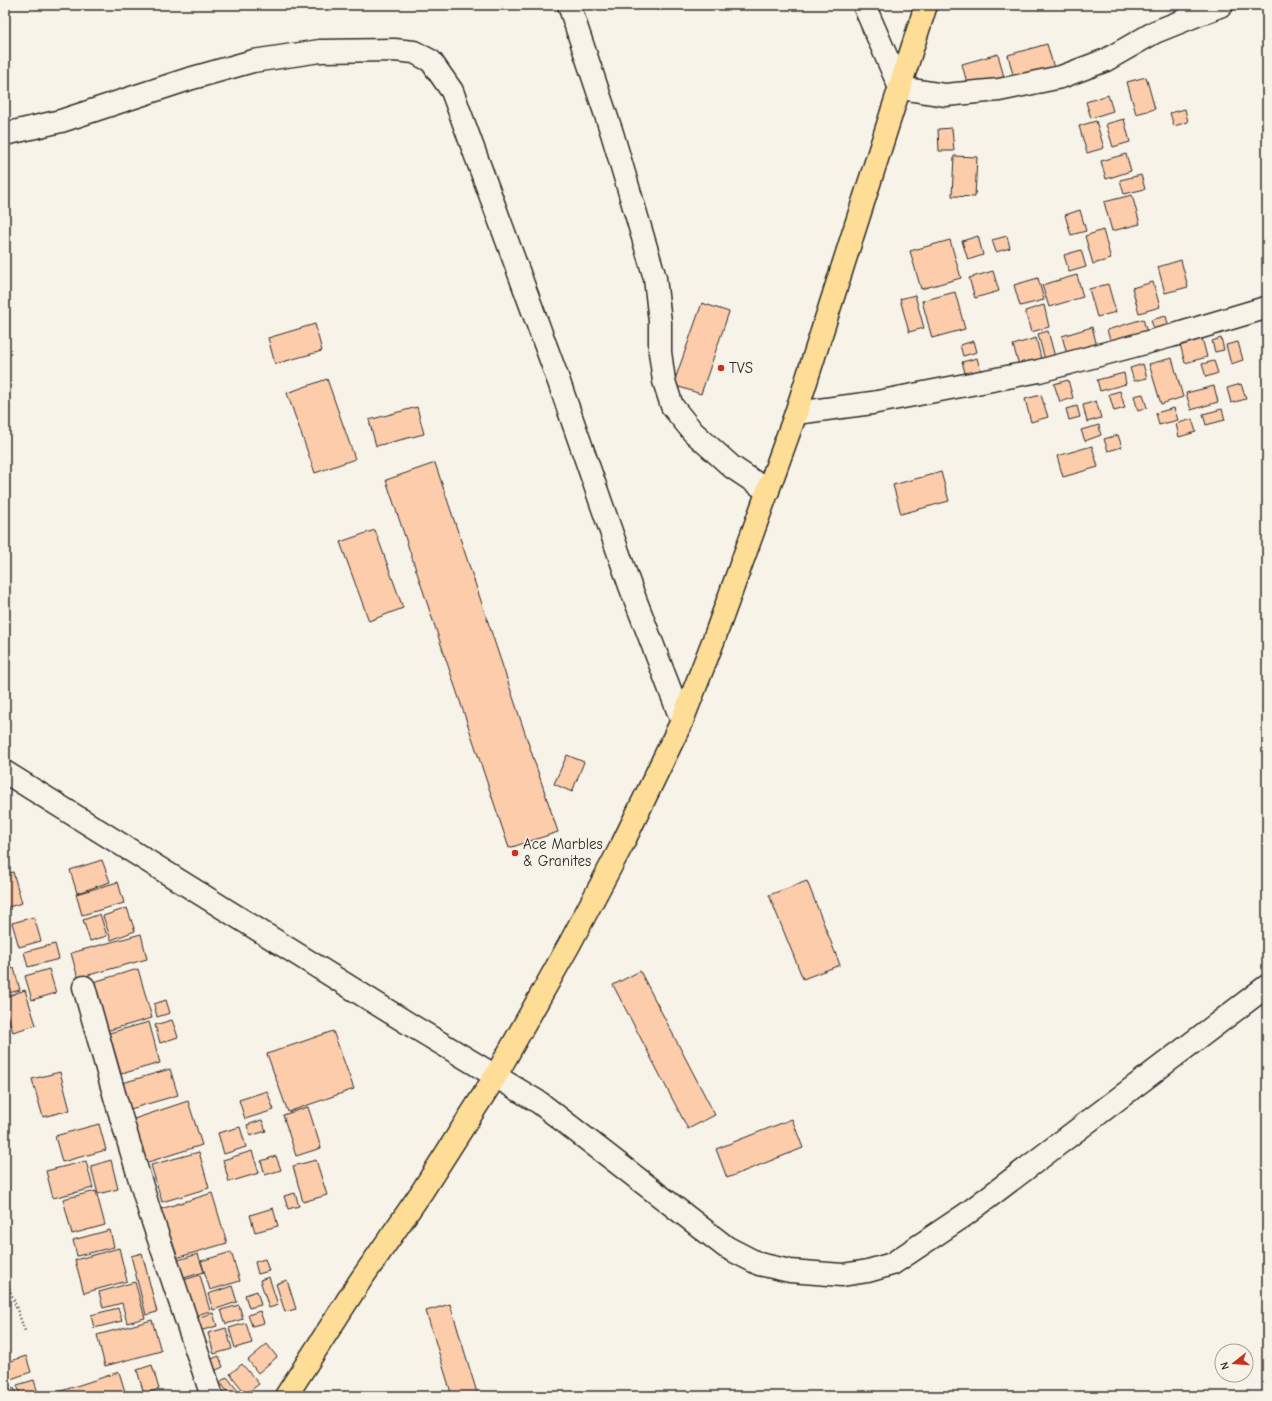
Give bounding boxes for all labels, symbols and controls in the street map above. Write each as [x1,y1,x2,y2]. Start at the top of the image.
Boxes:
place label: TVS [729,359,753,377]
marker: TVS [716,363,726,373]
place label: Ace Marbles & Granites [523,835,603,870]
marker: Ace Marbles & Granites [510,848,520,858]
north arrow [1214,1343,1254,1383]
text: N [1218,1360,1232,1371]

